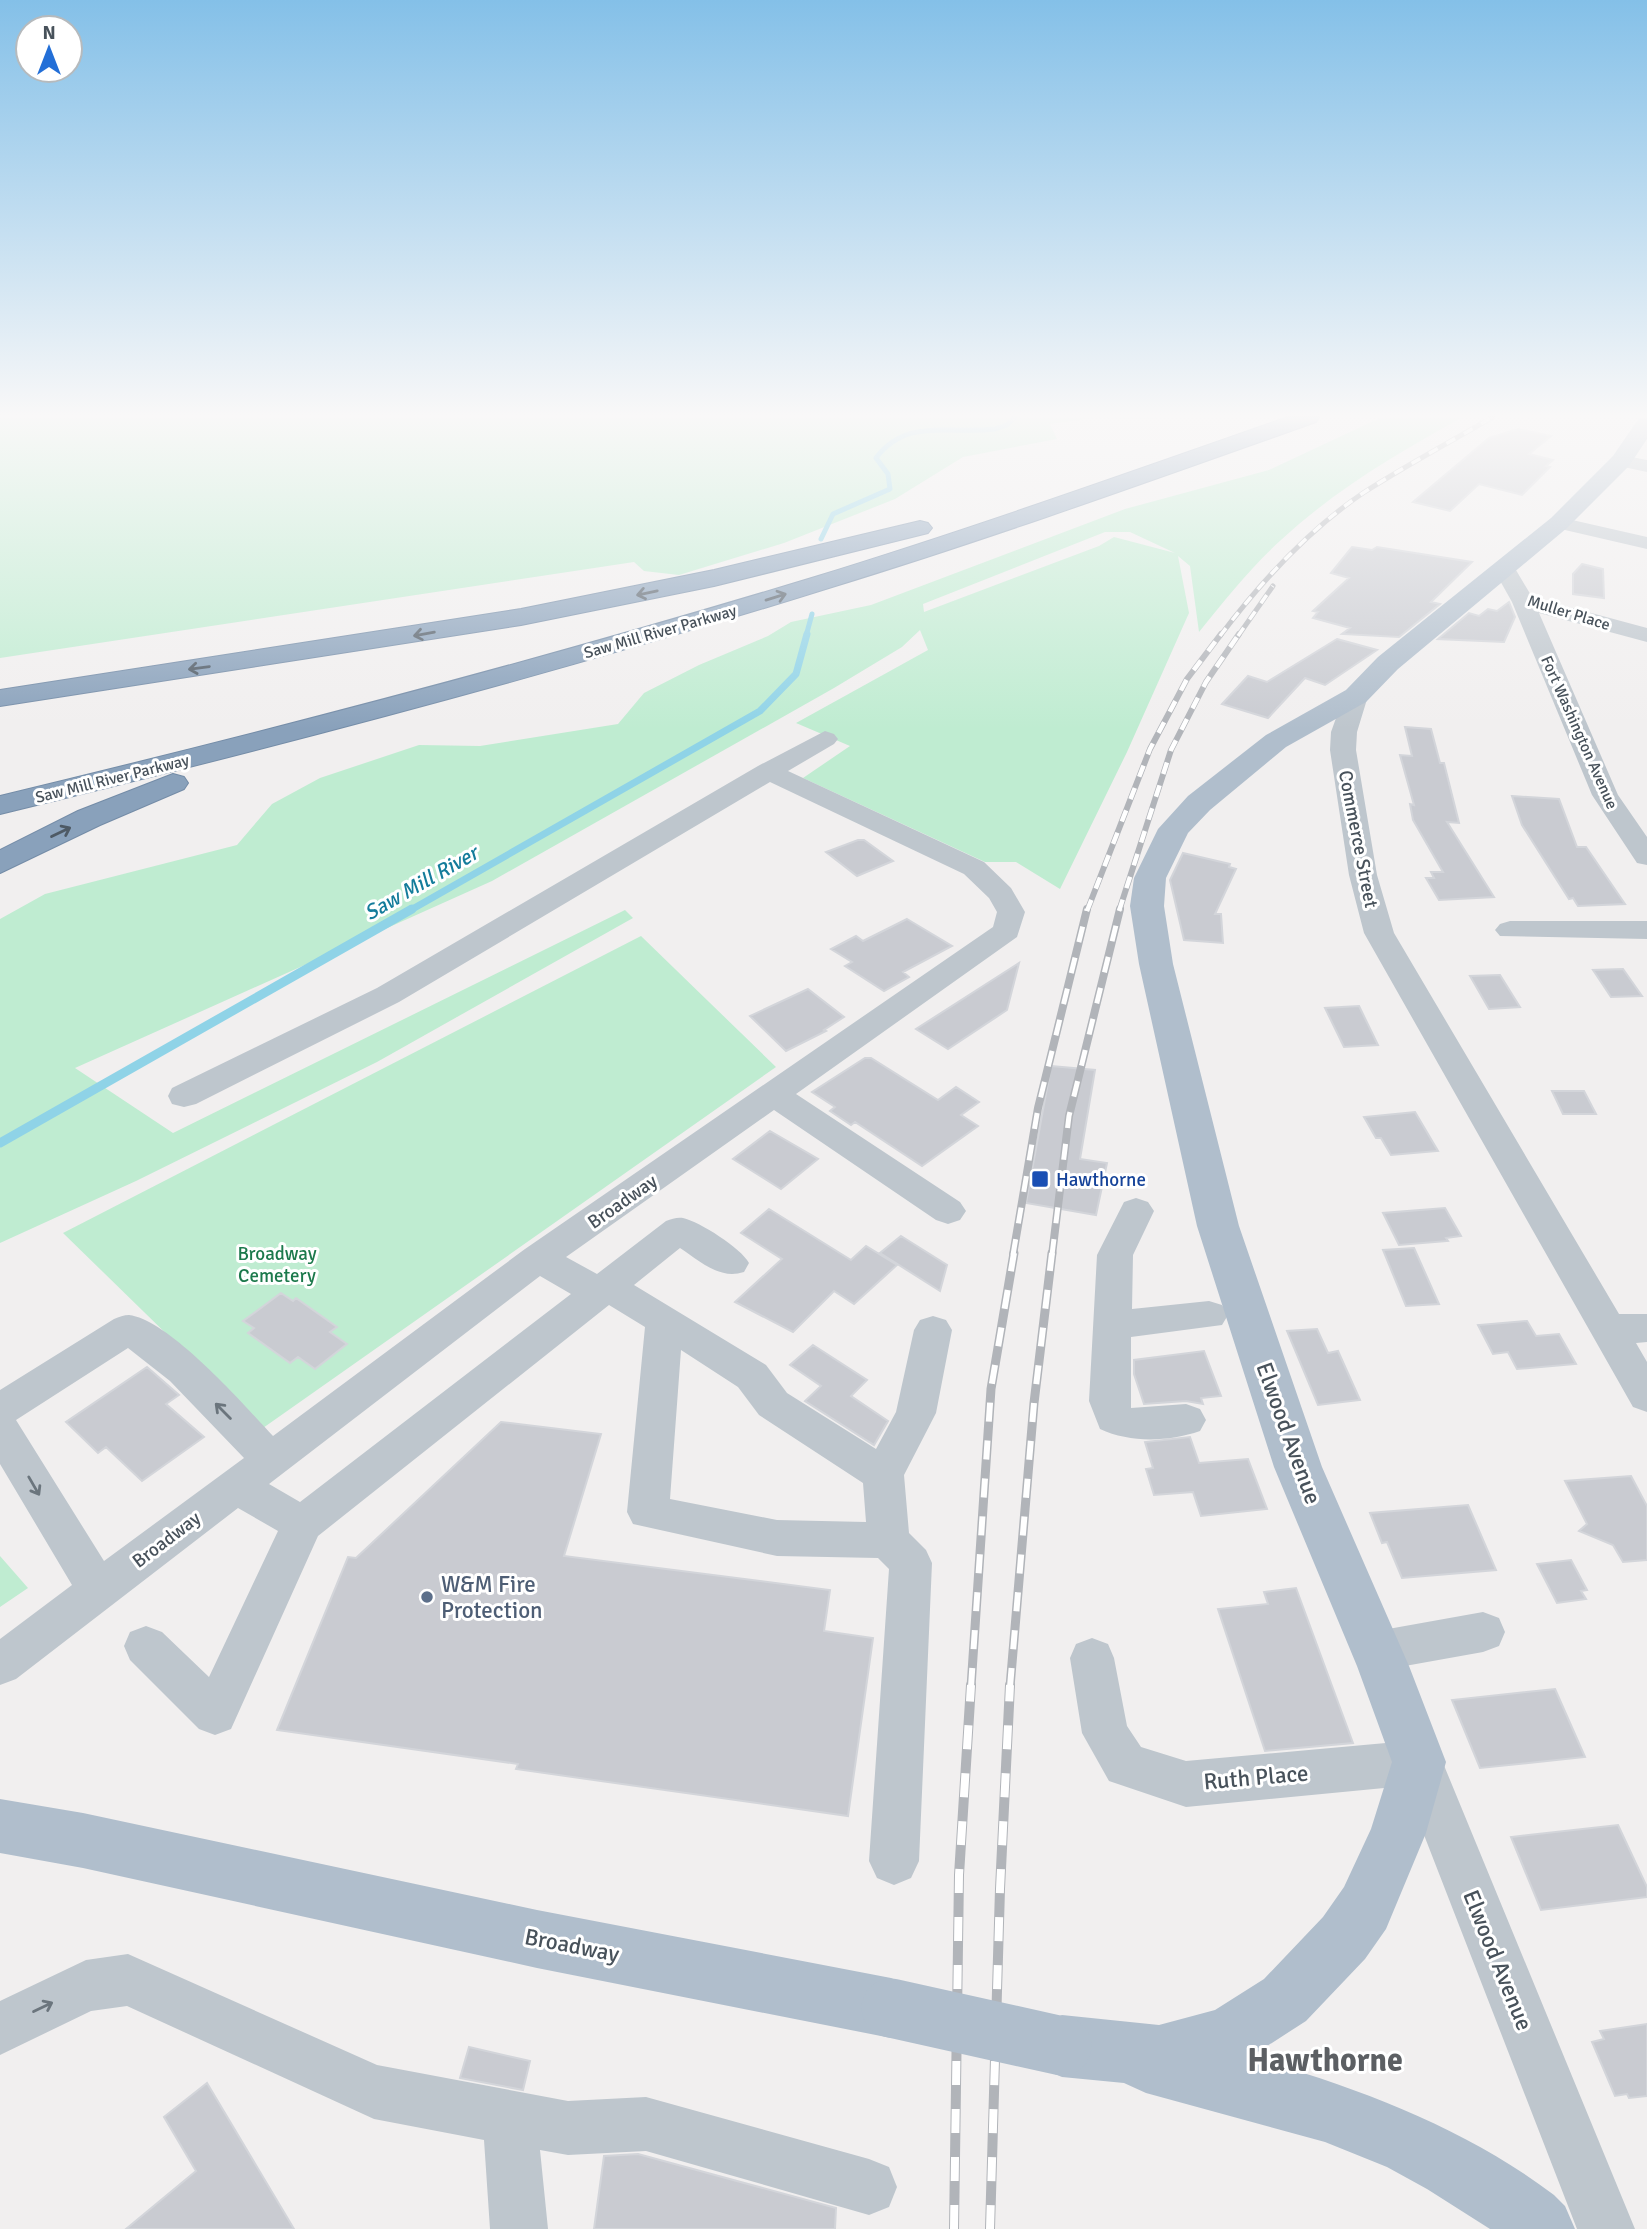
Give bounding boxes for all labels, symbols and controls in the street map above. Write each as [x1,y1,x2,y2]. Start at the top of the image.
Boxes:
north arrow [14,14,84,84]
text: N [42,21,56,45]
one-way arrow [636,586,659,600]
one-way arrow [764,589,786,602]
street label: Muller Place [1525,591,1612,635]
street label: Saw Mill River Parkway [582,600,739,663]
one-way arrow [413,628,436,641]
street label: Fort Washington Avenue [1536,653,1622,812]
one-way arrow [188,662,211,675]
street label: Saw Mill River Parkway [33,750,192,808]
street label: Commerce Street [1333,768,1383,910]
one-way arrow [50,824,71,838]
water label: Saw Mill River [360,838,485,926]
place label: Hawthorne [1056,1168,1146,1192]
street label: Broadway [583,1169,662,1234]
marker: Hawthorne [1030,1169,1050,1189]
park label: Broadway Cemetery [237,1242,317,1288]
street label: Elwood Avenue [1249,1358,1328,1508]
one-way arrow [214,1403,231,1420]
one-way arrow [27,1476,41,1496]
street label: Broadway [128,1506,206,1573]
place label: W&M Fire Protection [441,1570,543,1625]
marker: W&M Fire Protection [419,1589,435,1605]
street label: Ruth Place [1202,1758,1310,1797]
street label: Elwood Avenue [1456,1886,1539,2035]
street label: Broadway [522,1922,622,1969]
one-way arrow [32,1999,53,2013]
district label: Hawthorne [1247,2041,1403,2080]

